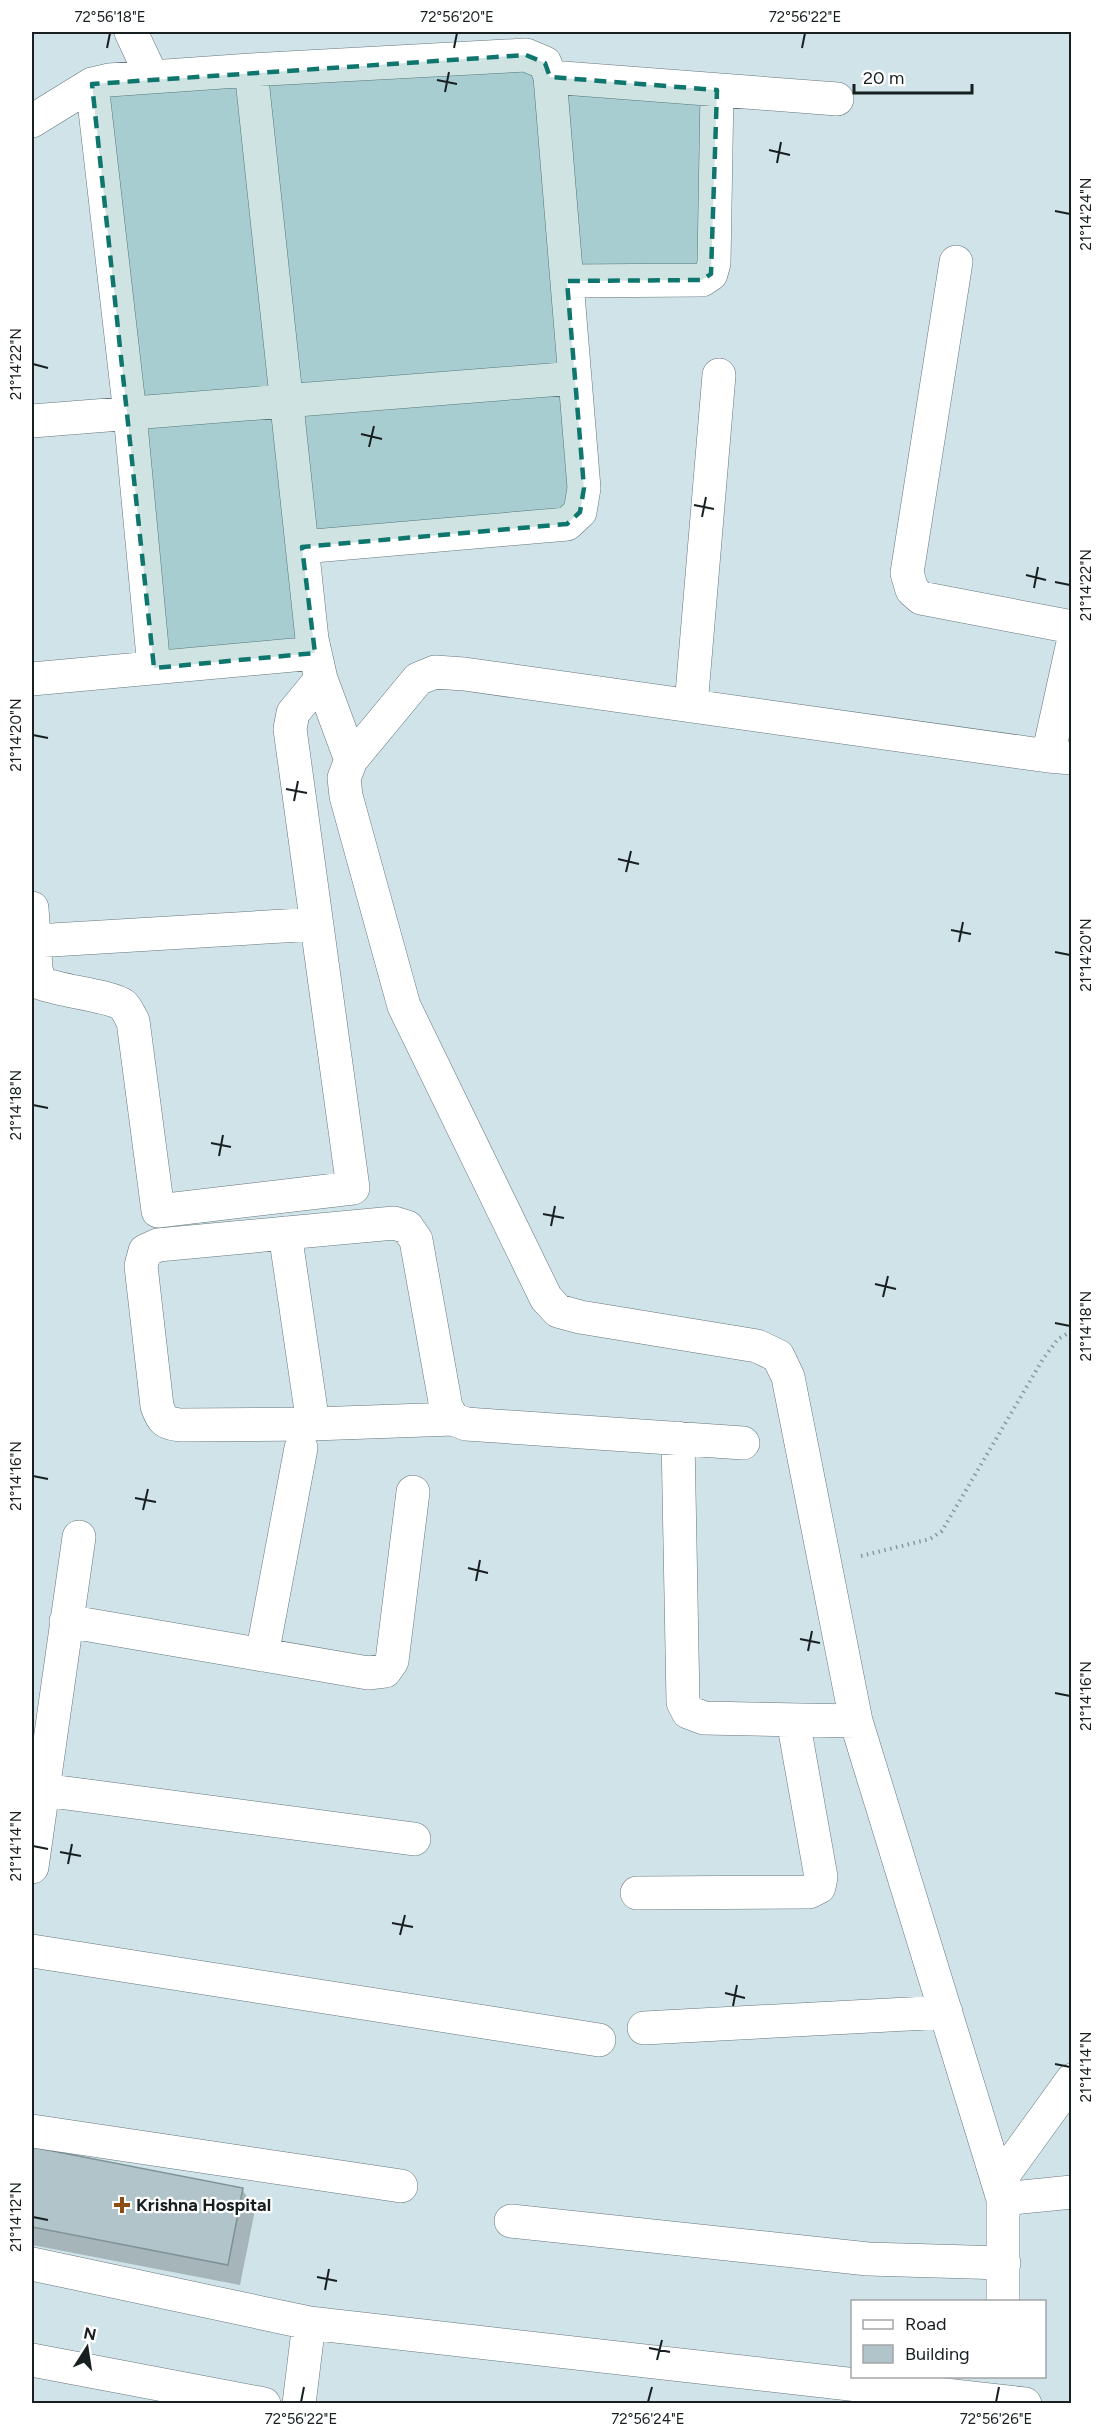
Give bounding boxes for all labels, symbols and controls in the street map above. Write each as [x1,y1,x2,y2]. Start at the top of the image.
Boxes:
text: 72°56'18"E [74,8,146,26]
text: 72°56'20"E [420,8,494,26]
text: 72°56'22"E [769,8,841,26]
scale bar [854,57,972,95]
text: 20 m [863,67,904,89]
text: 21°14'24"N [1077,178,1095,250]
text: 21°14'22"N [7,328,25,400]
text: 21°14'22"N [1077,549,1095,621]
text: 21°14'20"N [7,698,25,772]
text: 21°14'20"N [1077,918,1095,992]
text: 21°14'18"N [7,1070,25,1140]
text: 21°14'18"N [1077,1291,1095,1361]
text: 21°14'16"N [7,1441,25,1511]
text: 21°14'16"N [1077,1661,1095,1731]
text: 21°14'14"N [7,1811,25,1881]
text: 21°14'14"N [1077,2032,1095,2102]
text: 21°14'12"N [7,2182,25,2252]
place label: Krishna Hospital [136,2194,271,2216]
marker: Krishna Hospital [113,2196,131,2214]
legend [851,2300,1046,2378]
text: Road [905,2313,946,2335]
north arrow [57,2318,117,2378]
text: N [82,2323,98,2344]
text: Building [905,2343,970,2365]
text: 72°56'22"E [265,2410,337,2428]
text: 72°56'24"E [611,2410,685,2428]
text: 72°56'26"E [960,2410,1032,2428]

